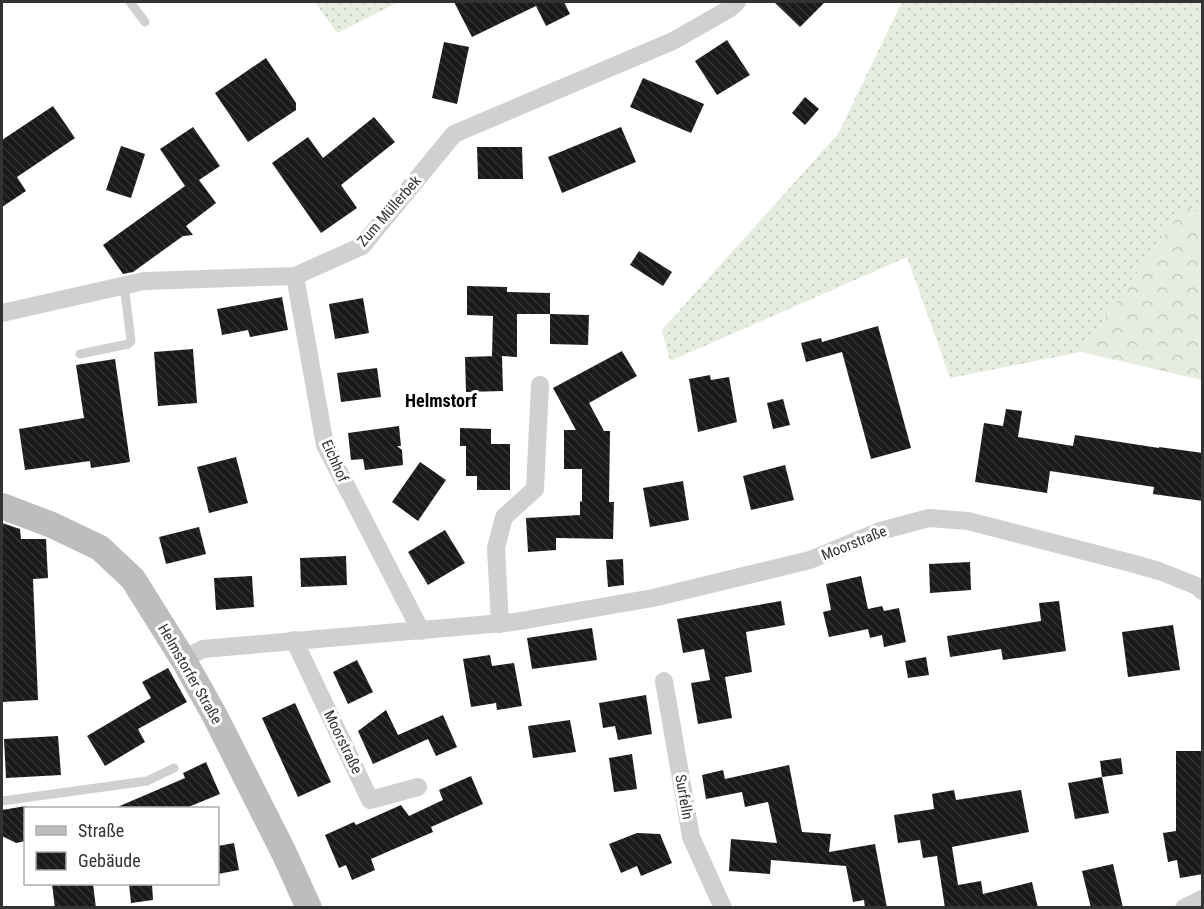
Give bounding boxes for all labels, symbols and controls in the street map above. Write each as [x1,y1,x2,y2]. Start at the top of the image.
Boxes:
street label: Zum Müllerbek [353,172,425,250]
district label: Helmstorf [405,390,477,411]
street label: Eichhof [318,437,352,485]
street label: Moorstraße [819,522,889,564]
street label: Helmstorfer Straße [154,621,226,727]
street label: Moorstraße [320,707,366,777]
street label: Surfelln [671,773,697,821]
legend [24,807,219,885]
text: Straße [78,820,124,841]
text: Gebäude [78,850,141,871]

